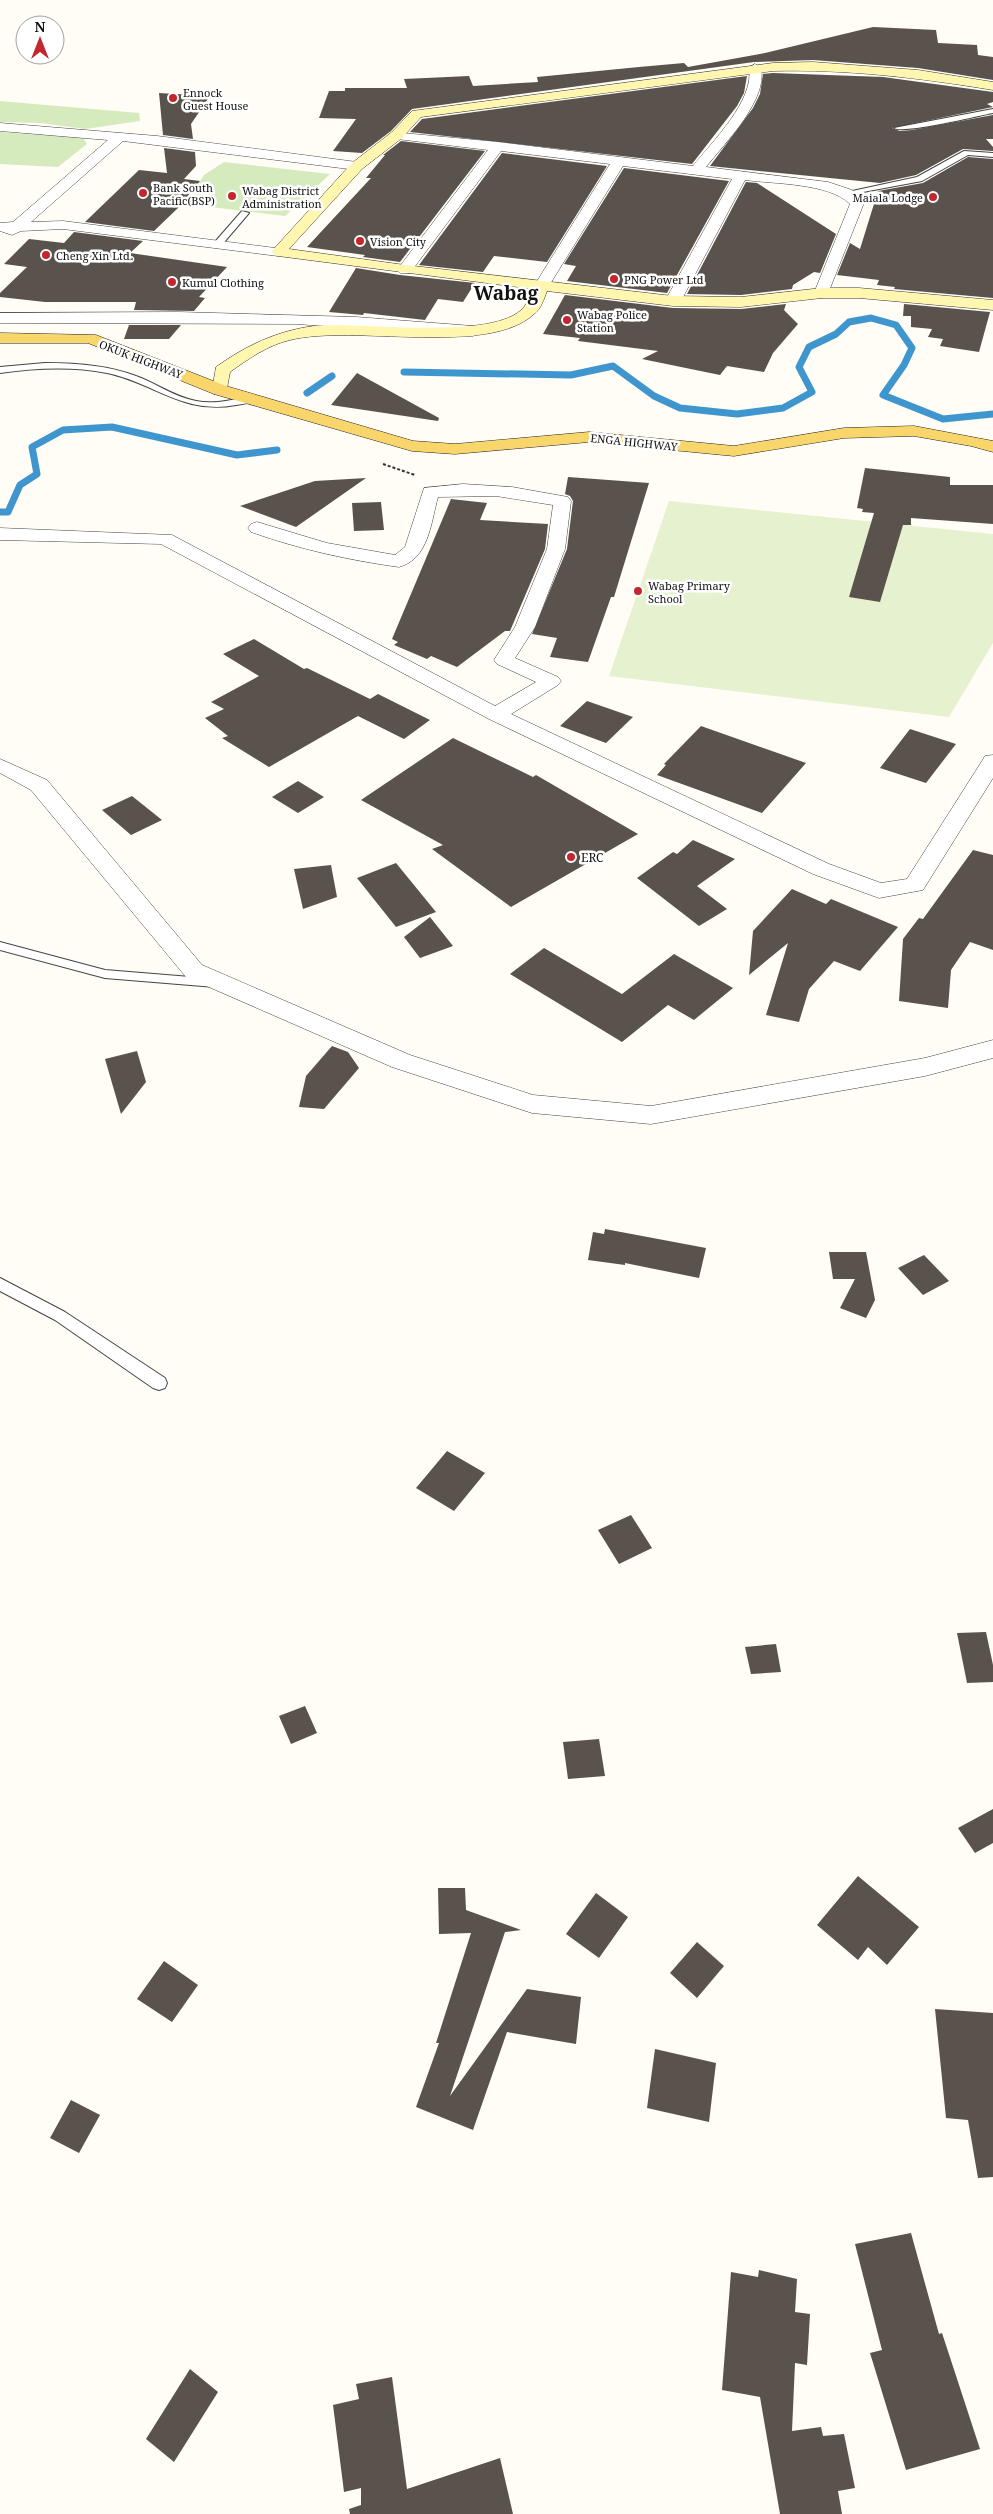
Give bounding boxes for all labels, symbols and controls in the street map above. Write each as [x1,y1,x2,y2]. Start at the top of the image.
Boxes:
north arrow [15,15,65,65]
text: N [34,17,46,36]
place label: Ennock Guest House [183,85,248,113]
marker: Ennock Guest House [167,92,179,104]
place label: Bank South Pacific(BSP) [153,180,215,208]
place label: Wabag District Administration [242,183,322,211]
marker: Bank South Pacific(BSP) [137,187,149,199]
marker: Wabag District Administration [226,190,238,202]
place label: Maiala Lodge [853,190,923,205]
marker: Maiala Lodge [927,191,939,203]
place label: Vision City [370,234,427,249]
marker: Vision City [354,235,366,247]
place label: Cheng Xin Ltd. [56,248,133,263]
marker: Cheng Xin Ltd. [40,249,52,261]
place label: PNG Power Ltd [624,272,704,287]
marker: PNG Power Ltd [608,273,620,285]
place label: Kumul Clothing [182,275,264,290]
marker: Kumul Clothing [166,276,178,288]
district label: Wabag [474,280,539,306]
place label: Wabag Police Station [577,307,647,335]
marker: Wabag Police Station [561,314,573,326]
street label: OKUK HIGHWAY [97,336,185,382]
street label: ENGA HIGHWAY [590,430,678,454]
place label: Wabag Primary School [648,578,731,606]
marker: Wabag Primary School [632,585,644,597]
place label: ERC [581,849,603,866]
marker: ERC [565,851,577,863]

